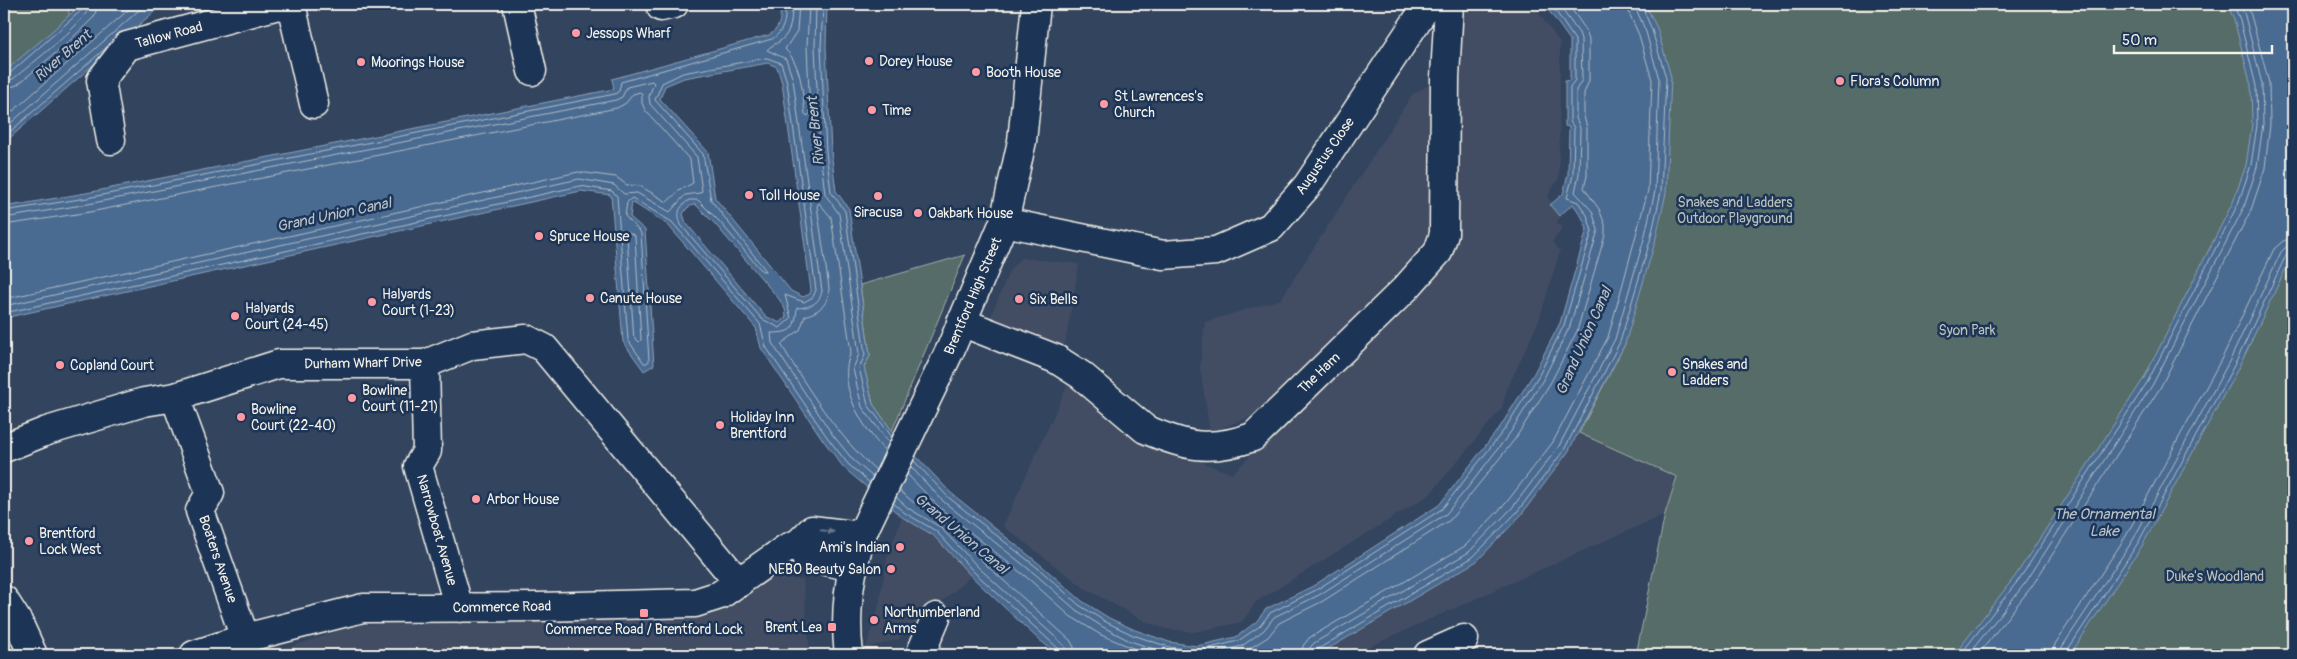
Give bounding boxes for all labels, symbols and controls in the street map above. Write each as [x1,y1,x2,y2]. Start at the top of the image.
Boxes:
street label: Tallow Road [133,18,205,52]
scale bar [2114,22,2272,54]
water label: River Brent [31,25,97,86]
place label: Jessops Wharf [586,25,672,42]
marker: Jessops Wharf [570,27,582,39]
text: 50 m [2122,31,2157,50]
place label: Dorey House [879,53,953,70]
place label: Moorings House [371,54,464,71]
marker: Dorey House [863,55,875,67]
marker: Moorings House [355,56,367,68]
place label: Booth House [986,64,1061,81]
marker: Booth House [970,66,982,78]
place label: Flora's Column [1850,73,1939,90]
marker: Flora's Column [1834,75,1846,87]
place label: St Lawrences's Church [1114,88,1204,121]
water label: River Brent [803,93,829,167]
marker: St Lawrences's Church [1098,98,1110,110]
place label: Time [882,102,911,119]
marker: Time [866,104,878,116]
street label: Augustus Close [1292,114,1358,198]
place label: Toll House [759,187,820,204]
marker: Toll House [743,189,755,201]
marker: Siracusa [872,190,884,202]
water label: Grand Union Canal [275,193,394,236]
park label: Snakes and Ladders Outdoor Playground [1677,194,1793,227]
place label: Siracusa [853,204,903,221]
place label: Oakbark House [928,205,1013,222]
marker: Oakbark House [912,207,924,219]
place label: Spruce House [549,228,630,245]
marker: Spruce House [533,230,545,242]
street label: Brentford High Street [941,234,1006,357]
water label: Grand Union Canal [1552,283,1617,398]
place label: Halyards Court (1-23) [382,286,455,319]
place label: Canute House [600,290,682,307]
place label: Six Bells [1029,291,1078,308]
marker: Canute House [584,292,596,304]
marker: Six Bells [1013,293,1025,305]
marker: Halyards Court (1-23) [366,296,378,308]
place label: Halyards Court (24-45) [245,300,329,333]
marker: Halyards Court (24-45) [229,310,241,322]
park label: Syon Park [1939,322,1996,339]
street label: The Ham [1294,349,1344,397]
street label: Durham Wharf Drive [304,353,422,373]
place label: Snakes and Ladders [1682,356,1748,389]
place label: Copland Court [70,357,154,374]
marker: Copland Court [54,359,66,371]
marker: Snakes and Ladders [1666,366,1678,378]
place label: Bowline Court (11-21) [362,382,438,415]
marker: Bowline Court (11-21) [346,392,358,404]
place label: Bowline Court (22-40) [251,401,337,434]
place label: Holiday Inn Brentford [730,409,794,442]
marker: Bowline Court (22-40) [235,411,247,423]
marker: Holiday Inn Brentford [714,419,726,431]
street label: Narrowboat Avenue [413,473,461,588]
water label: Grand Union Canal [910,489,1013,580]
place label: Arbor House [486,491,559,508]
marker: Arbor House [470,493,482,505]
water label: The Ornamental Lake [2053,505,2156,541]
street label: Boaters Avenue [195,513,241,605]
place label: Brentford Lock West [39,525,102,558]
one-way arrow [820,527,836,535]
marker: Brentford Lock West [23,535,35,547]
place label: Ami's Indian [819,539,890,556]
marker: Ami's Indian [894,541,906,553]
place label: NEBO Beauty Salon [768,561,881,578]
marker: NEBO Beauty Salon [885,563,897,575]
park label: Duke's Woodland [2166,568,2264,585]
street label: Commerce Road [453,598,552,616]
place label: Northumberland Arms [884,604,980,637]
marker: Commerce Road / Brentford Lock [638,607,650,619]
marker: Northumberland Arms [868,614,880,626]
place label: Brent Lea [765,619,822,636]
place label: Commerce Road / Brentford Lock [545,621,743,638]
marker: Brent Lea [826,621,838,633]

